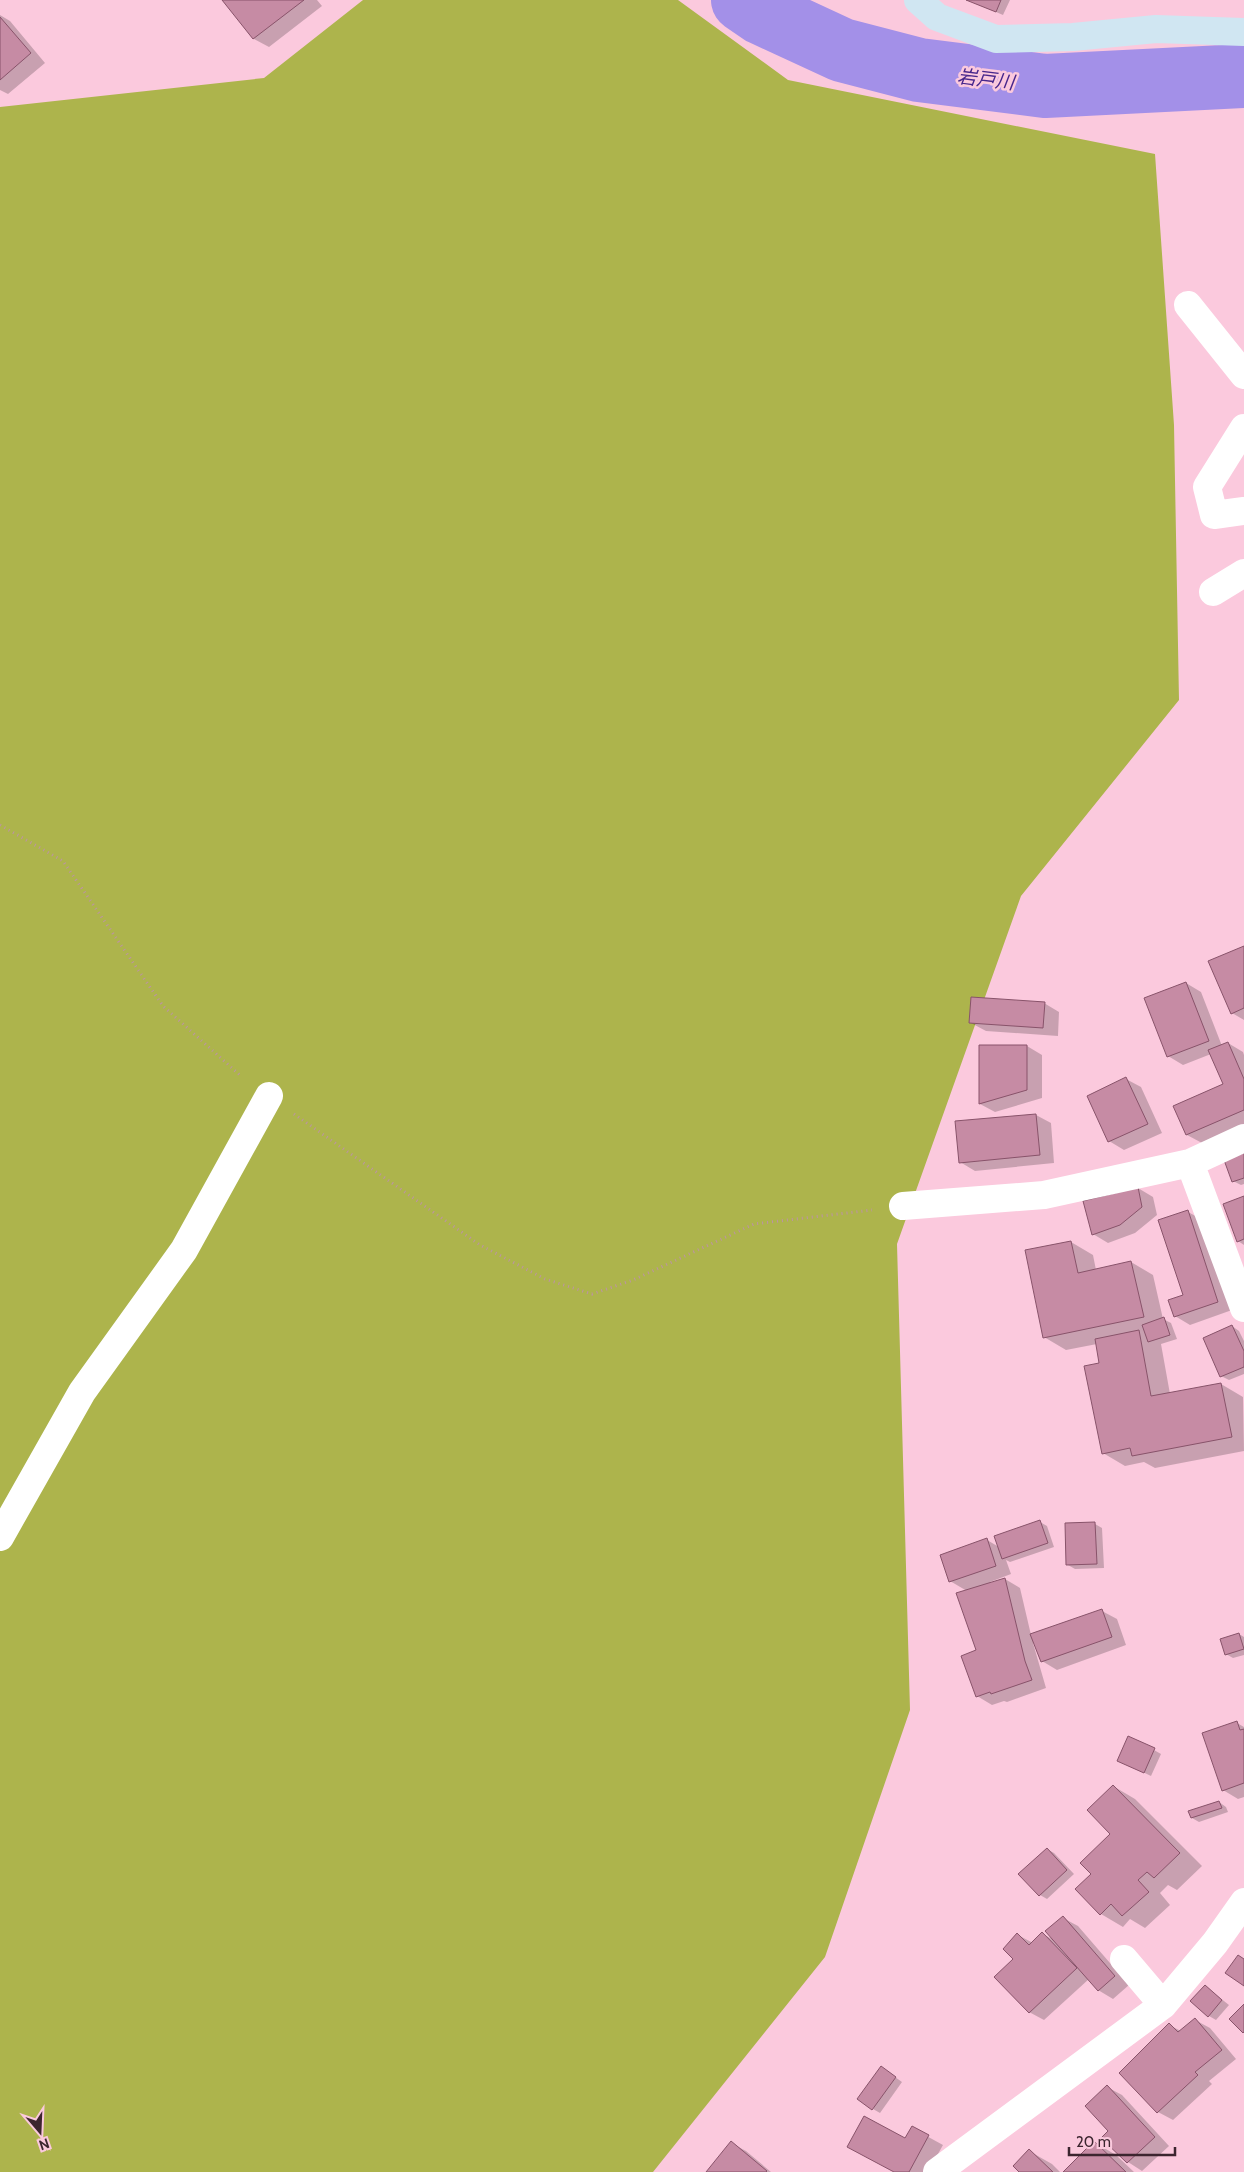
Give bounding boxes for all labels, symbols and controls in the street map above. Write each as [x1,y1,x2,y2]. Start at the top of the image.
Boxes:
water label: 岩戸川 [956,65,1018,95]
north arrow [15,2107,65,2157]
scale bar [1069,2124,1175,2156]
text: 20 m [1076,2133,1111,2151]
text: N [37,2134,52,2154]

